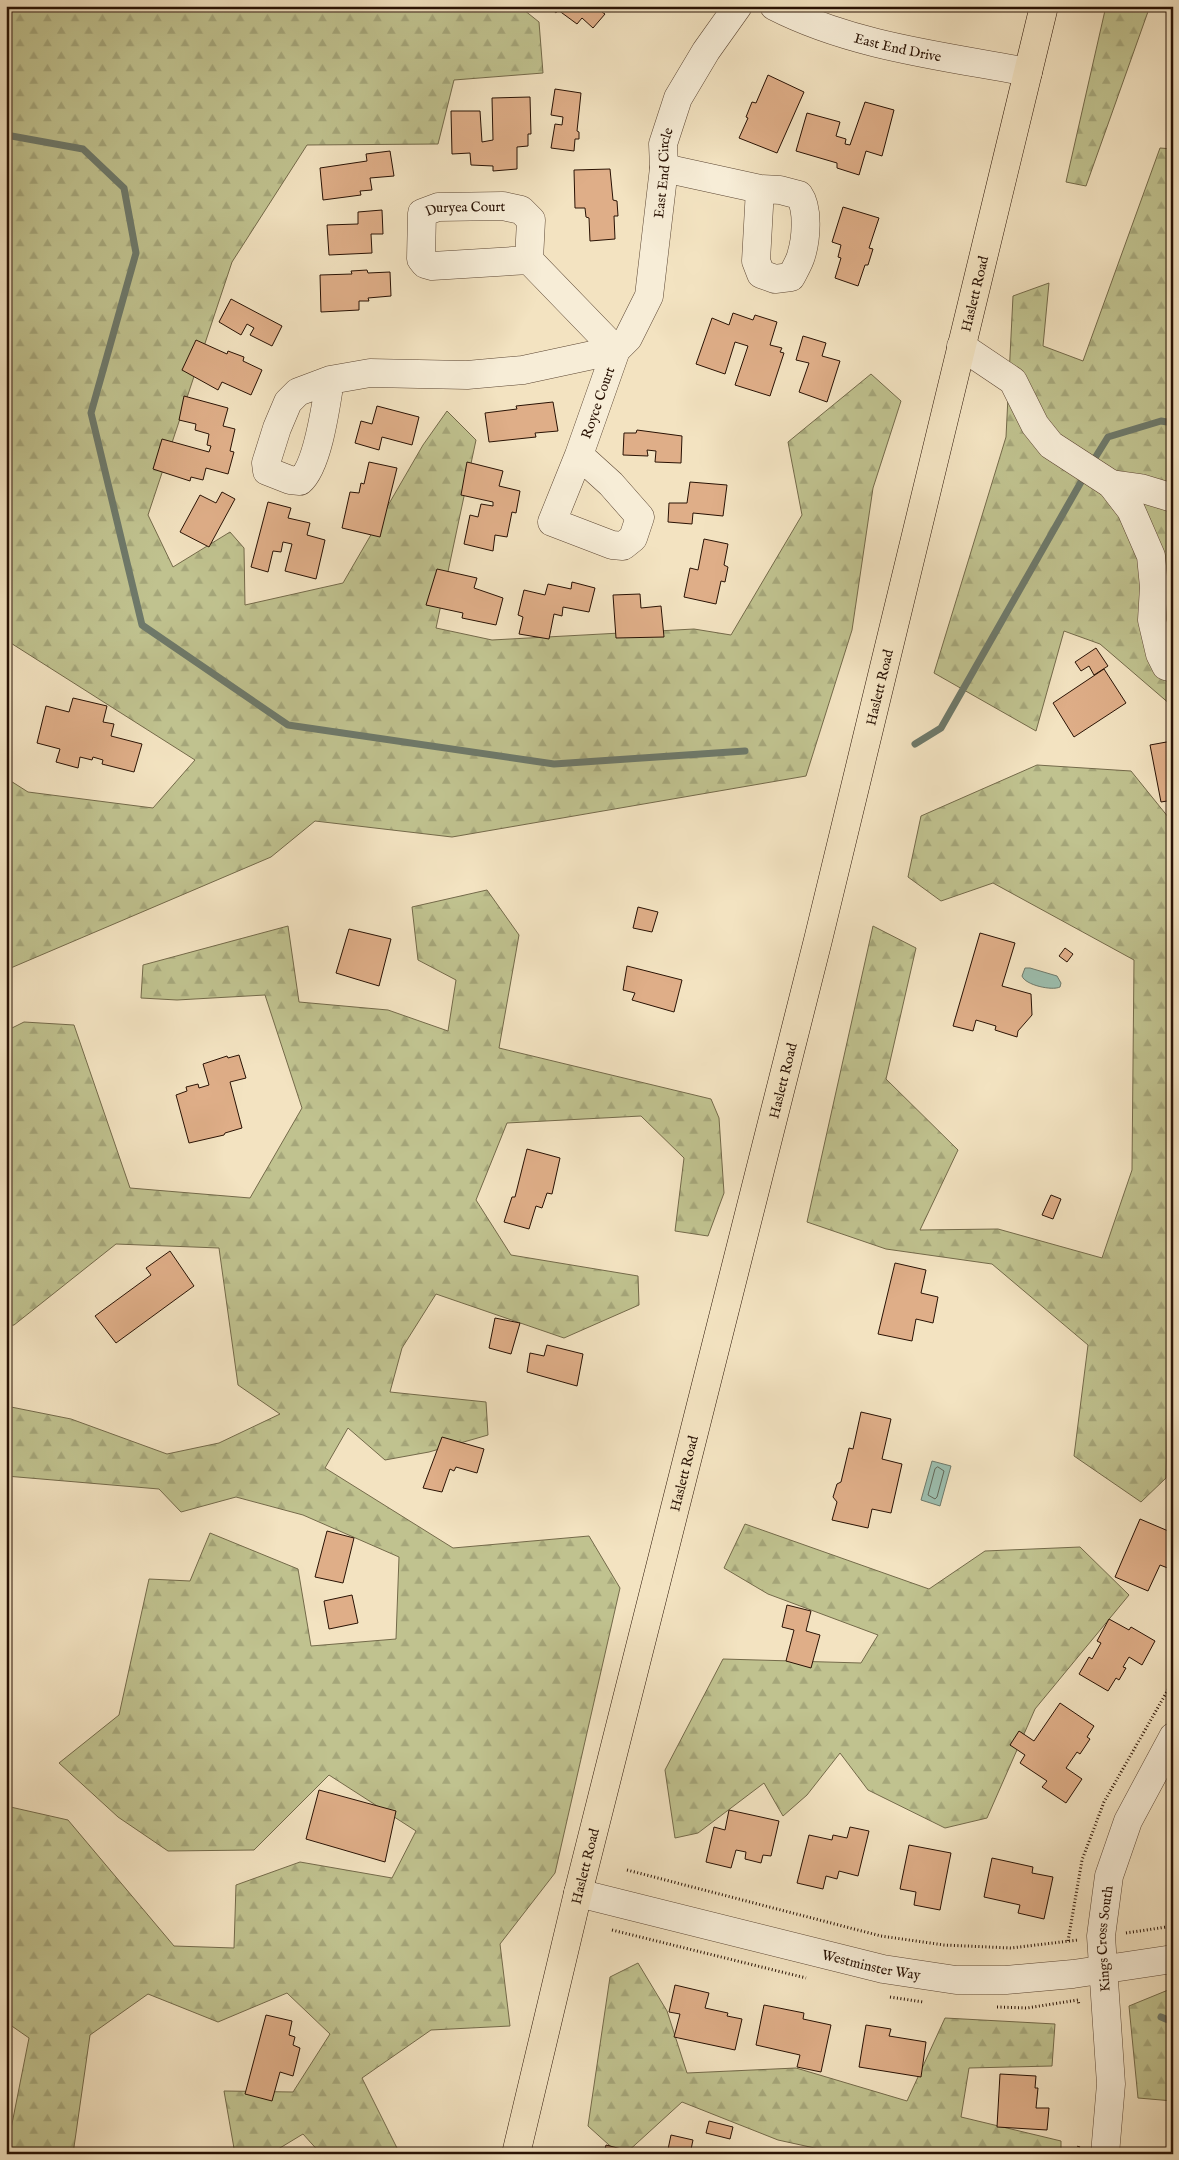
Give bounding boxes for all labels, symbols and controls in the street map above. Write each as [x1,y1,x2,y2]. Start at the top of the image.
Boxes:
street label: East End Drive [852,29,943,67]
street label: East End Circle [650,125,678,219]
street label: Duryea Court [423,198,506,221]
street label: Haslett Road [957,254,993,334]
street label: Royce Court [577,365,619,441]
street label: Haslett Road [862,647,898,727]
street label: Haslett Road [765,1041,802,1121]
street label: Haslett Road [666,1433,703,1513]
street label: Haslett Road [568,1826,604,1906]
street label: Kings Cross South [1093,1884,1118,1992]
street label: Westminster Way [820,1946,922,1985]

